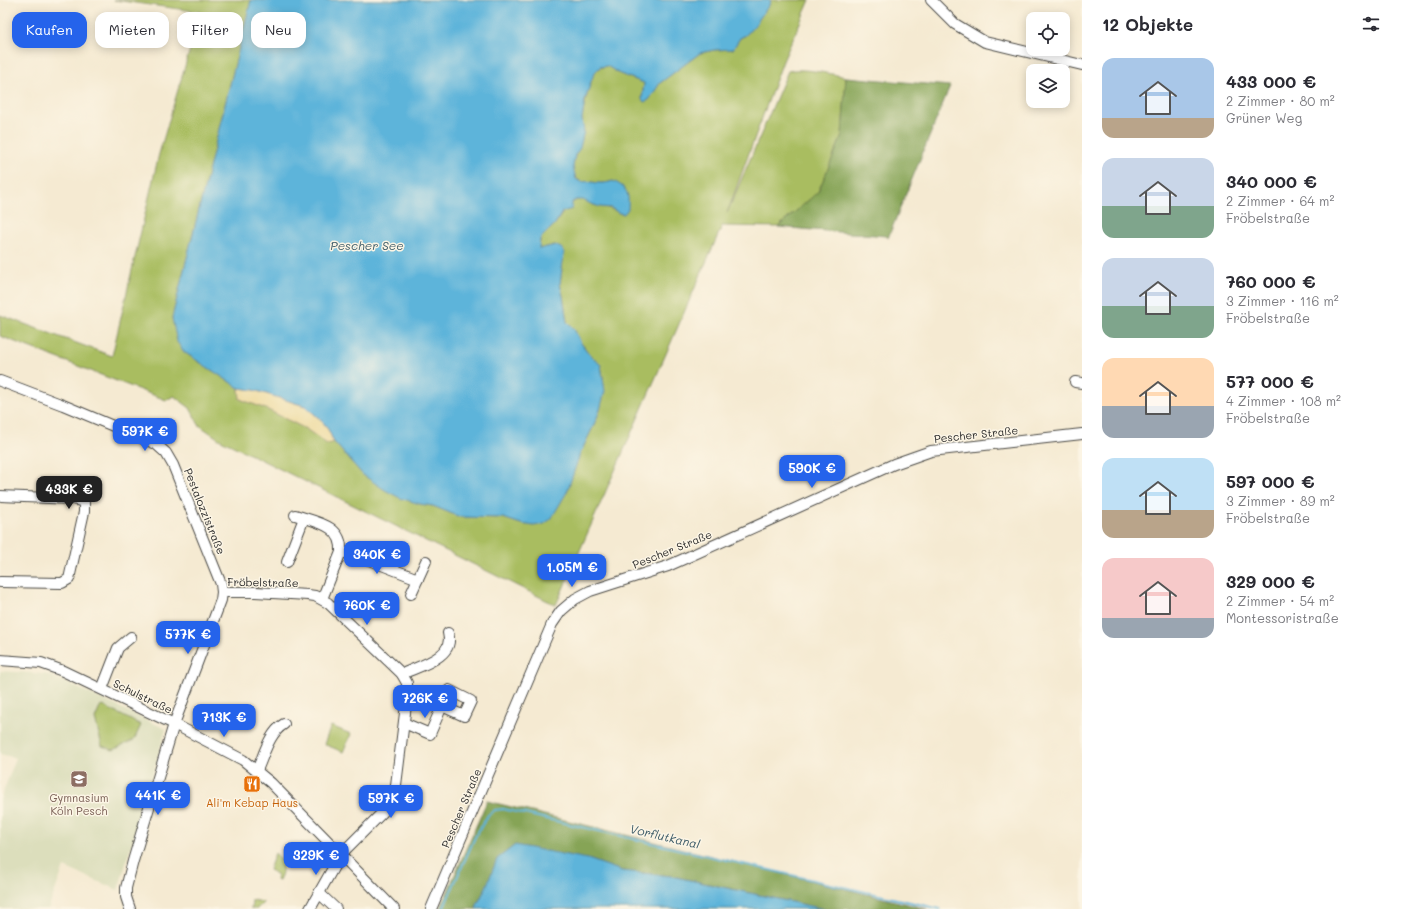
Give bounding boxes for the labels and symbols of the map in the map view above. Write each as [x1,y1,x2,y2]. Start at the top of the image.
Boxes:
water label: Pescher See [330,237,404,253]
pin: 597K € [112,418,178,452]
street label: Pescher Straße [933,422,1019,446]
pin: 590K € [779,455,845,489]
street label: Pestalozzistraße [181,466,229,557]
pin: 433K € [36,476,102,510]
street label: Pescher Straße [630,526,714,572]
pin: 340K € [344,541,410,575]
pin: 1.05M € [535,554,609,588]
street label: Fröbelstraße [227,574,299,590]
pin: 760K € [334,592,400,626]
pin: 577K € [155,621,221,655]
street label: Schulstraße [111,675,175,717]
pin: 726K € [392,685,458,719]
pin: 713K € [191,704,257,738]
street label: Pescher Straße [438,766,485,850]
school or university icon: Gymnasium Köln Pesch [69,769,89,789]
restaurant icon: Ali'm Kebap Haus [242,774,262,794]
pin: 441K € [125,782,191,816]
pin: 597K € [358,785,424,819]
place label: Gymnasium Köln Pesch [49,790,109,818]
place label: Ali'm Kebap Haus [206,795,298,810]
water label: Vorflutkanal [628,820,702,852]
pin: 329K € [283,842,349,876]

